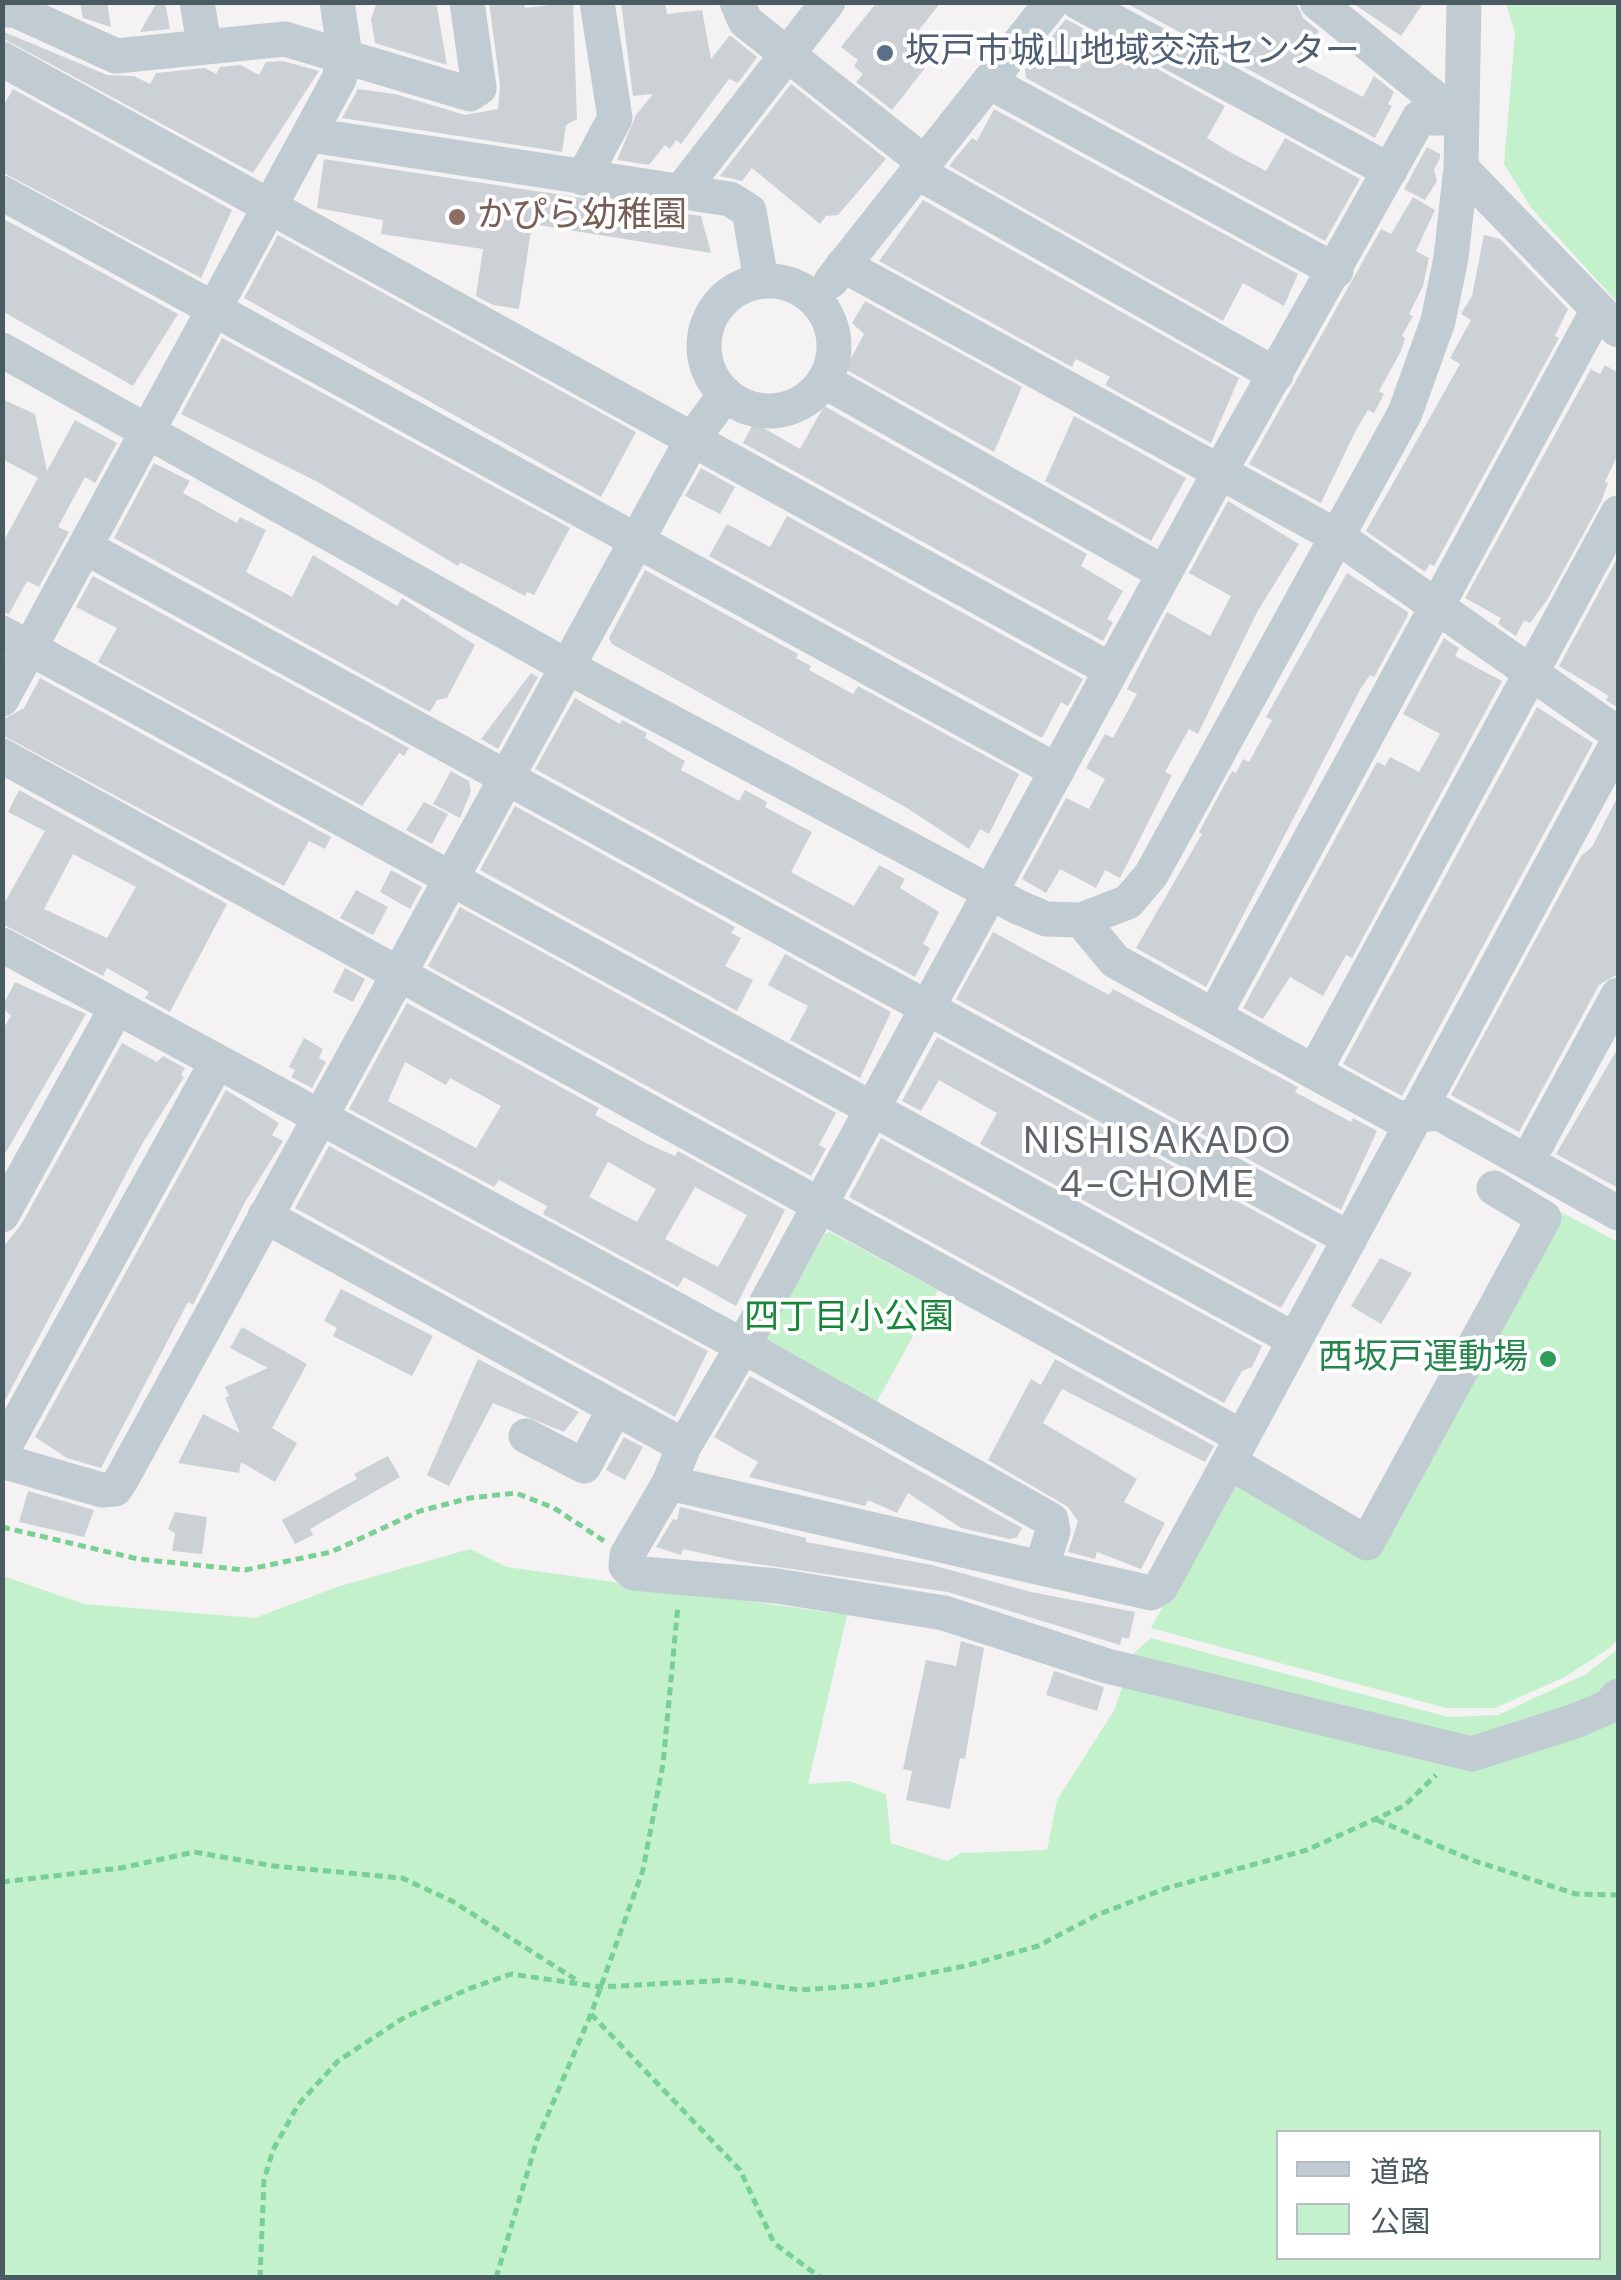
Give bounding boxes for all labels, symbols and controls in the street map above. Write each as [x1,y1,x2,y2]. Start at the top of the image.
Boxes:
place label: 坂戸市城山地域交流センター [905,32,1360,74]
marker: 坂戸市城山地域交流センター [874,42,896,64]
place label: かぴら幼稚園 [477,196,687,238]
marker: かぴら幼稚園 [446,206,468,228]
district label: NISHISAKADO 4-CHOME [1023,1120,1293,1210]
park label: 四丁目小公園 [744,1298,954,1340]
place label: 西坂戸運動場 [1318,1338,1528,1380]
marker: 西坂戸運動場 [1537,1348,1559,1370]
legend [1276,2130,1601,2260]
text: 道路 [1370,2152,1430,2191]
text: 公園 [1370,2202,1430,2241]

